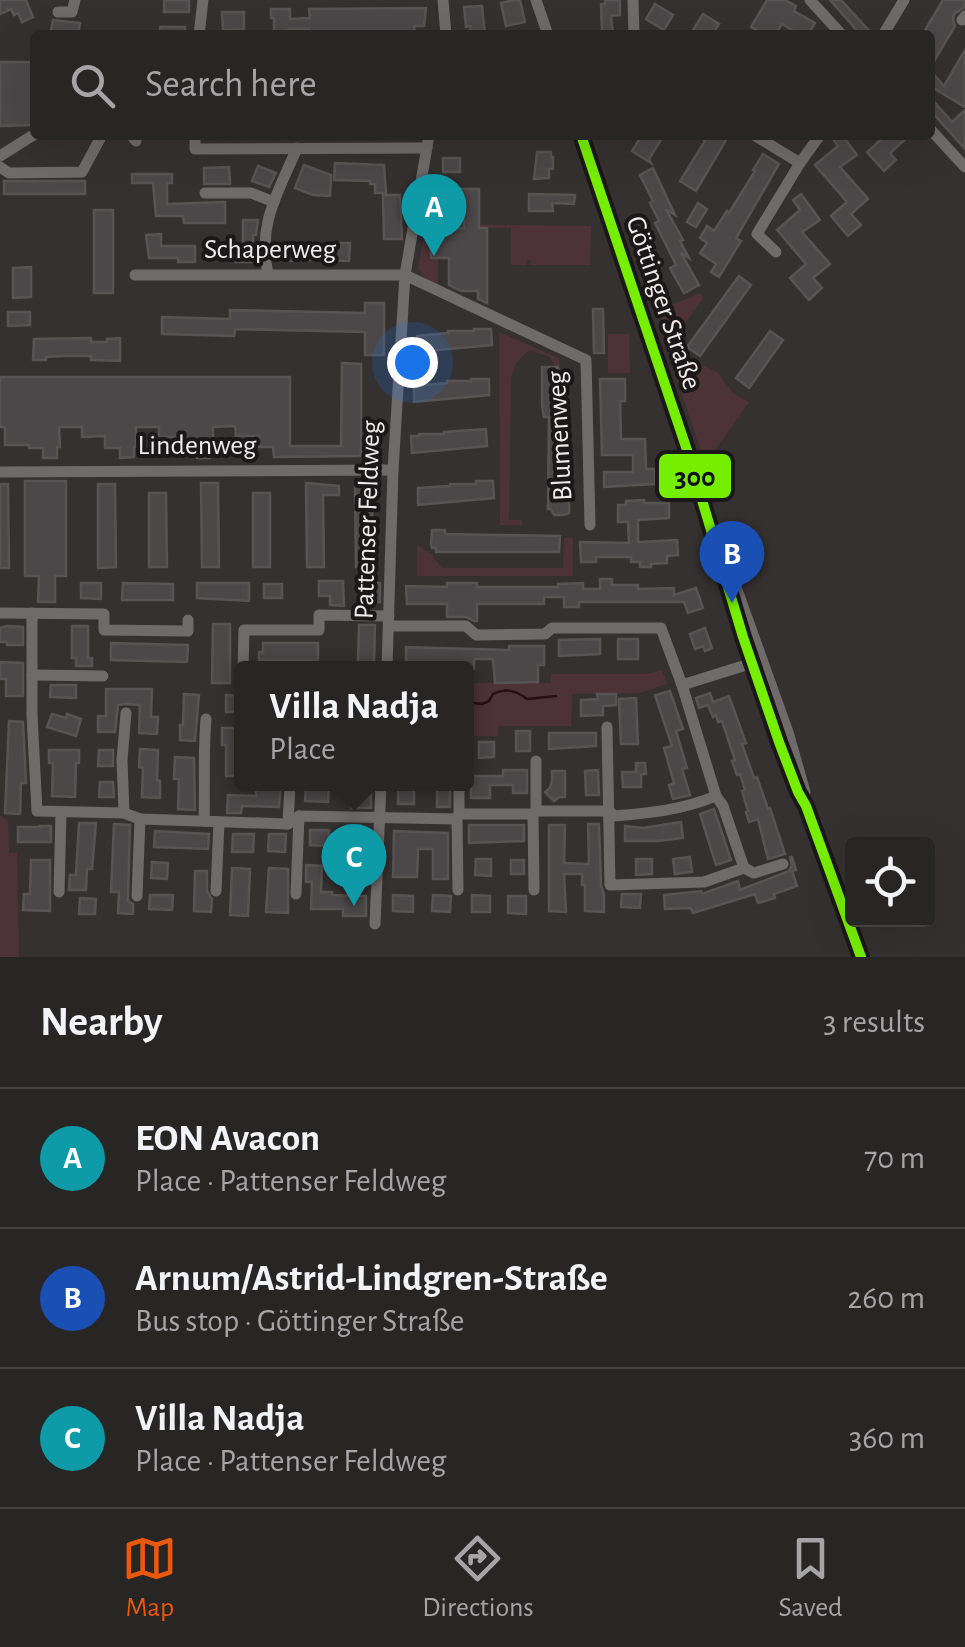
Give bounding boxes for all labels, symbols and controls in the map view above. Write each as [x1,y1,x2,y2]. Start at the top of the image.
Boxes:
search box [30,30,935,140]
icon: search [65,58,120,113]
text: Search here [145,66,317,104]
pin: A [402,174,466,256]
street label: Göttinger Straße [620,213,706,393]
street label: Schaperweg [204,236,336,264]
your location [387,337,438,388]
street label: Blumenweg [543,370,577,502]
street label: Pattenser Feldweg [351,420,385,620]
street label: Lindenweg [138,432,257,460]
line badge: 300 [657,452,733,500]
text: 300 [674,464,716,492]
pin: B [700,520,764,603]
popup [234,661,474,791]
text: Villa Nadja [269,688,439,726]
text: Place [269,733,336,765]
pin: C [322,824,386,906]
map controls [845,837,935,927]
button: locate [845,837,935,927]
text: Nearby [40,1001,163,1043]
text: 3 results [823,1006,925,1038]
text: EON Avacon [135,1120,320,1158]
text: A [63,1142,82,1174]
text: 70 m [864,1142,925,1174]
text: Place · Pattenser Feldweg [135,1165,446,1197]
text: Arnum/Astrid-Lindgren-Straße [135,1260,608,1298]
text: B [63,1282,82,1314]
text: 260 m [848,1282,925,1314]
text: Bus stop · Göttinger Straße [135,1305,465,1337]
text: Villa Nadja [135,1400,304,1438]
text: C [64,1422,81,1454]
text: 360 m [849,1422,925,1454]
text: Place · Pattenser Feldweg [135,1445,446,1477]
tab: Map [122,1531,177,1625]
tab: Directions [422,1531,534,1625]
tab: Saved [779,1531,843,1625]

